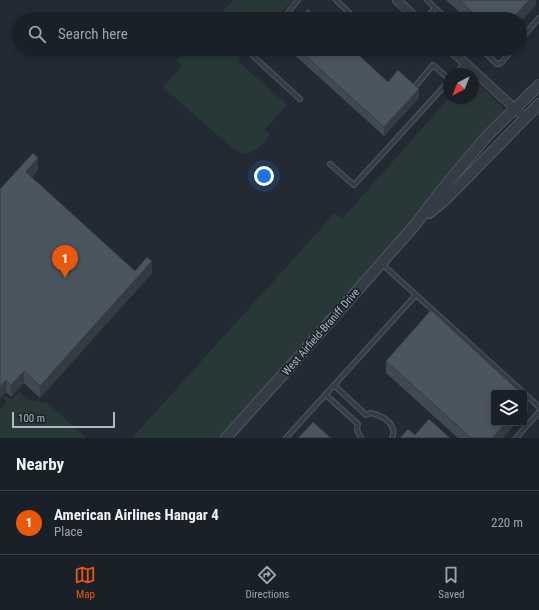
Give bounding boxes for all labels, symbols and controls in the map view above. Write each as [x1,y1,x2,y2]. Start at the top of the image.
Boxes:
search box [12,12,527,56]
icon: search [26,23,48,45]
text: Search here [58,25,128,43]
north arrow [443,68,479,104]
your location [254,166,274,186]
pin: 1 [52,245,78,278]
street label: West Airfield-Braniff Drive [280,286,362,378]
map controls [491,390,527,426]
button: layers [491,390,527,426]
scale bar [12,410,115,429]
text: 100 m [18,412,45,425]
text: Nearby [16,454,64,474]
text: American Airlines Hangar 4 [54,506,219,524]
text: 1 [26,515,32,530]
text: 220 m [491,515,523,530]
text: Place [54,524,83,539]
tab: Map [74,564,96,601]
tab: Directions [245,564,289,601]
tab: Saved [438,564,465,601]

